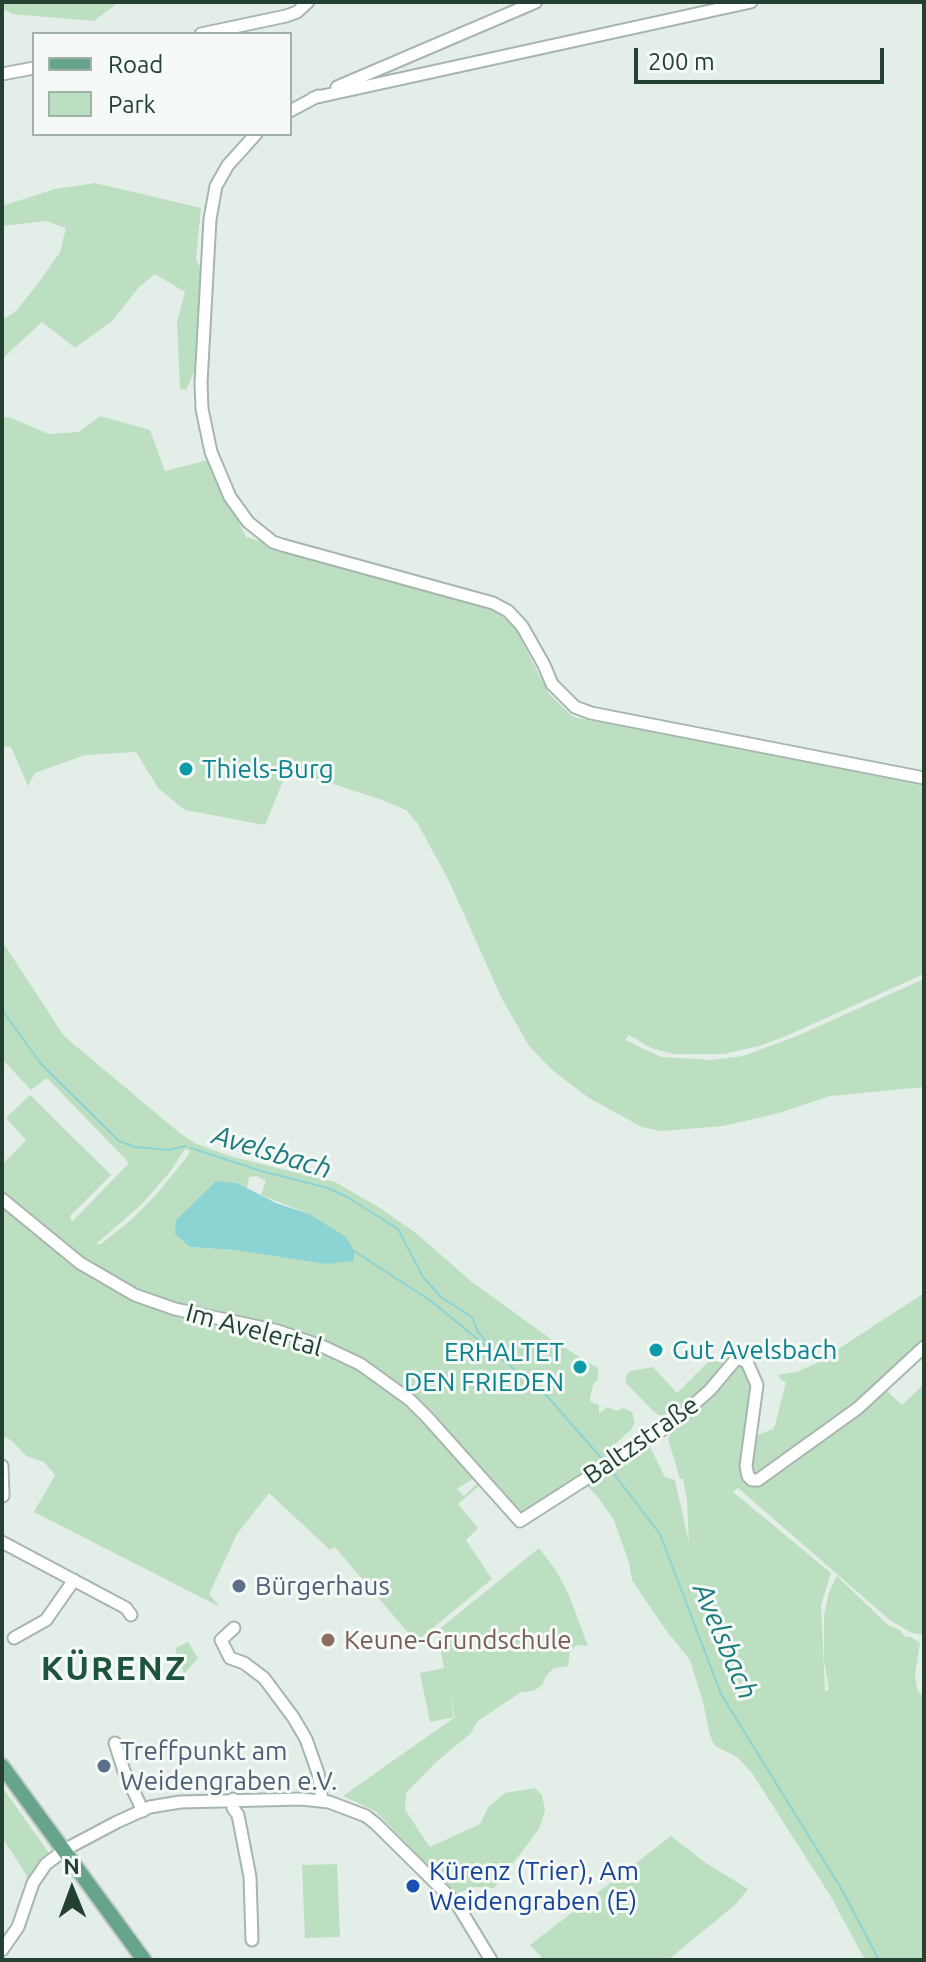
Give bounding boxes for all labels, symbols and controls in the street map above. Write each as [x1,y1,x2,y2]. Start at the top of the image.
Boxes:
legend [32,32,292,136]
scale bar [638,32,888,82]
text: 200 m [648,48,715,75]
text: Road [108,51,163,78]
text: Park [108,91,156,118]
place label: Thiels-Burg [202,753,334,785]
marker: Thiels-Burg [177,760,195,778]
water label: Avelsbach [208,1118,336,1186]
street label: Im Avelertal [182,1297,326,1363]
place label: Gut Avelsbach [672,1334,837,1366]
place label: ERHALTET DEN FRIEDEN [404,1336,564,1398]
marker: Gut Avelsbach [647,1341,665,1359]
marker: ERHALTET DEN FRIEDEN [571,1358,589,1376]
street label: Baltzstraße [577,1389,705,1491]
place label: Bürgerhaus [255,1570,390,1602]
marker: Bürgerhaus [230,1577,248,1595]
water label: Avelsbach [685,1578,765,1704]
place label: Keune-Grundschule [344,1624,572,1656]
marker: Keune-Grundschule [319,1631,337,1649]
district label: KÜRENZ [41,1649,187,1689]
place label: Treffpunkt am Weidengraben e.V. [120,1735,337,1796]
marker: Treffpunkt am Weidengraben e.V. [95,1757,113,1775]
north arrow [32,1850,112,1930]
text: N [63,1853,80,1878]
place label: Kürenz (Trier), Am Weidengraben (E) [429,1855,639,1916]
marker: Kürenz (Trier), Am Weidengraben (E) [404,1877,422,1895]

